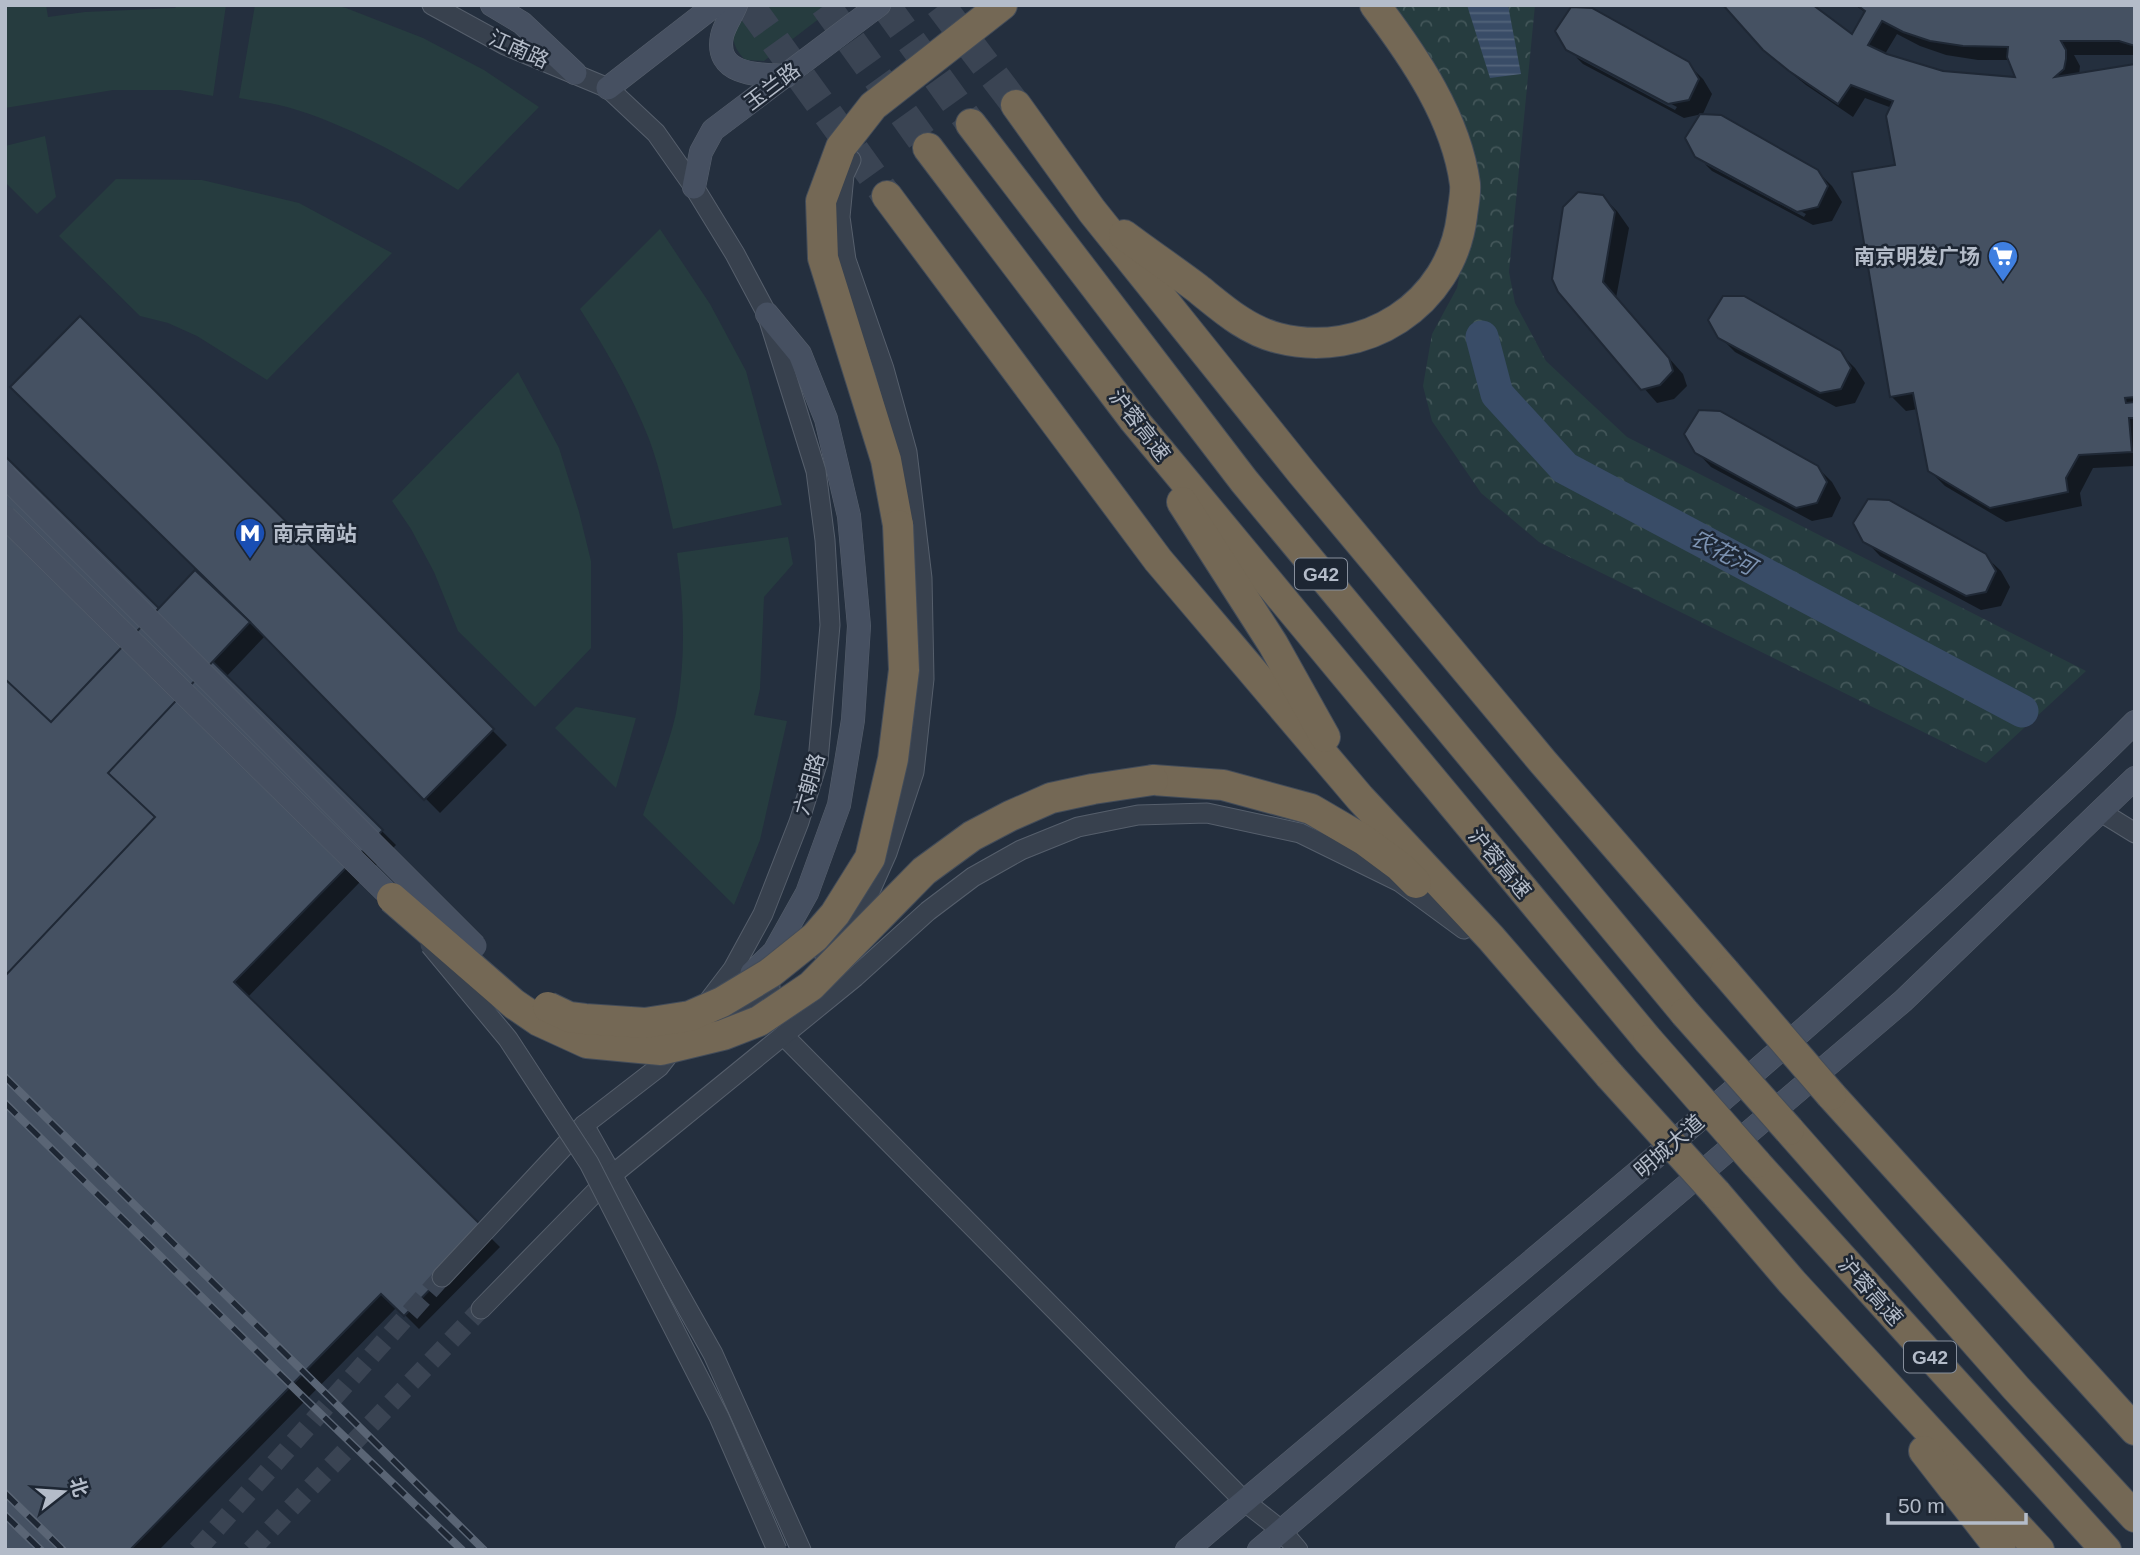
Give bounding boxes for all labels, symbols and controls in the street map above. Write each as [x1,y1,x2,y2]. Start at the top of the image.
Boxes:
street label: 江南路 [486,26,552,72]
street label: 玉兰路 [740,58,804,114]
supermarket icon: 南京明发广场 [1986,239,2020,283]
place label: 南京明发广场 [1854,245,1980,268]
street label: 沪蓉高速 [1105,385,1175,465]
metro station icon: 南京南站 [233,516,267,560]
place label: 南京南站 [273,522,357,545]
water label: 农花河 [1686,524,1763,582]
road number: G42 [1295,558,1347,590]
street label: 六朝路 [789,751,829,817]
street label: 沪蓉高速 [1464,823,1536,903]
street label: 明城大道 [1630,1110,1708,1182]
street label: 沪蓉高速 [1834,1252,1908,1330]
road number: G42 [1904,1342,1956,1372]
north arrow [28,1457,98,1527]
text: 北 [66,1475,92,1499]
scale bar [1888,1482,2026,1526]
text: 50 m [1898,1494,1945,1517]

